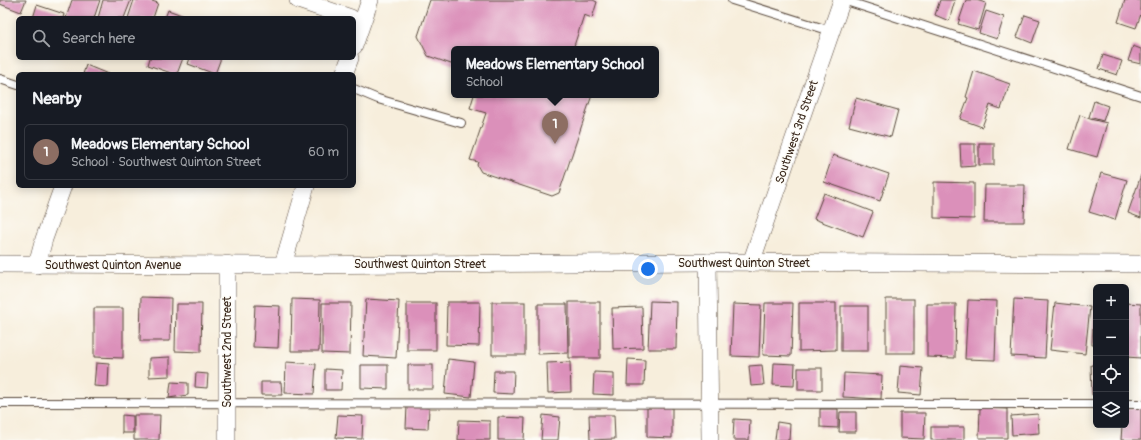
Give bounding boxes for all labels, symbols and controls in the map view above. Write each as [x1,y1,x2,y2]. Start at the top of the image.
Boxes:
search box [16,16,356,60]
icon: search [30,27,52,49]
text: Search here [62,29,135,48]
popup [451,46,659,98]
text: Meadows Elementary School [466,55,644,74]
text: School [466,74,503,90]
street label: Southwest 3rd Street [772,78,822,186]
text: Nearby [32,88,81,109]
pin: 1 [542,111,568,144]
text: Meadows Elementary School [71,135,250,154]
text: 1 [43,144,49,160]
text: 60 m [308,144,339,160]
text: School · Southwest Quinton Street [71,154,261,170]
street label: Southwest Quinton Street [678,256,810,271]
street label: Southwest Quinton Street [354,257,486,272]
street label: Southwest Quinton Avenue [45,258,181,273]
your location [638,259,658,279]
map controls [1093,284,1129,428]
button: + [1093,284,1129,320]
street label: Southwest 2nd Street [220,296,235,408]
button: − [1093,320,1129,356]
button: locate [1093,356,1129,392]
button: layers [1093,392,1129,428]

